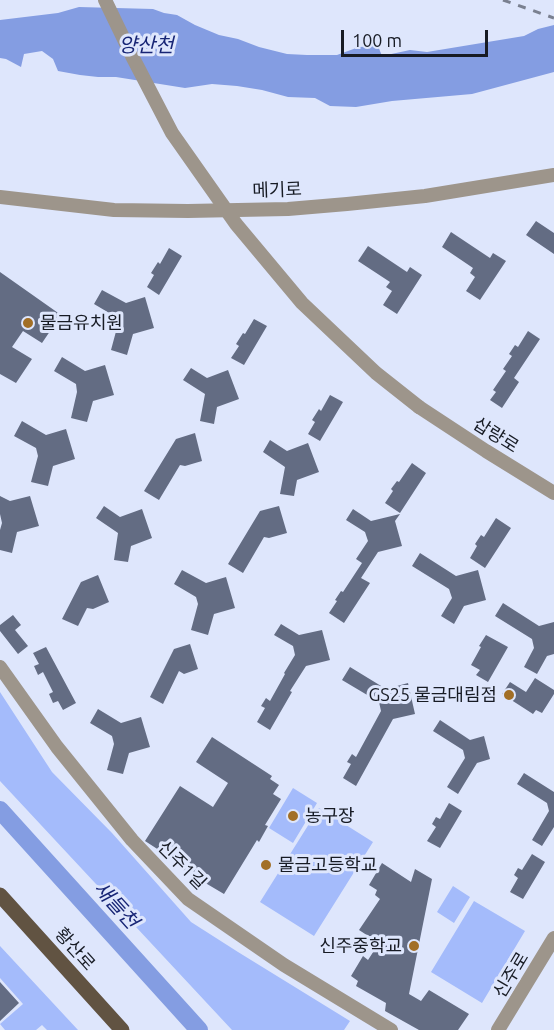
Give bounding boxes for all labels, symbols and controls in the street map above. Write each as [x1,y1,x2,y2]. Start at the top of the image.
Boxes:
scale bar [344,18,491,56]
text: 100 m [352,30,402,50]
water label: 양산천 [118,33,174,57]
street label: 메기로 [252,178,302,202]
place label: 물금유치원 [40,312,123,334]
marker: 물금유치원 [21,316,35,330]
street label: 삽량로 [469,413,523,457]
place label: GS25 물금대림점 [368,684,497,706]
marker: GS25 물금대림점 [502,688,516,702]
place label: 농구장 [305,805,355,827]
marker: 농구장 [286,809,300,823]
street label: 신주1길 [153,836,211,894]
place label: 물금고등학교 [278,854,377,876]
marker: 물금고등학교 [259,858,273,872]
water label: 새들천 [89,876,143,934]
street label: 황산로 [50,923,100,975]
place label: 신주중학교 [319,935,402,957]
marker: 신주중학교 [407,939,421,953]
street label: 신주로 [489,948,533,1002]

